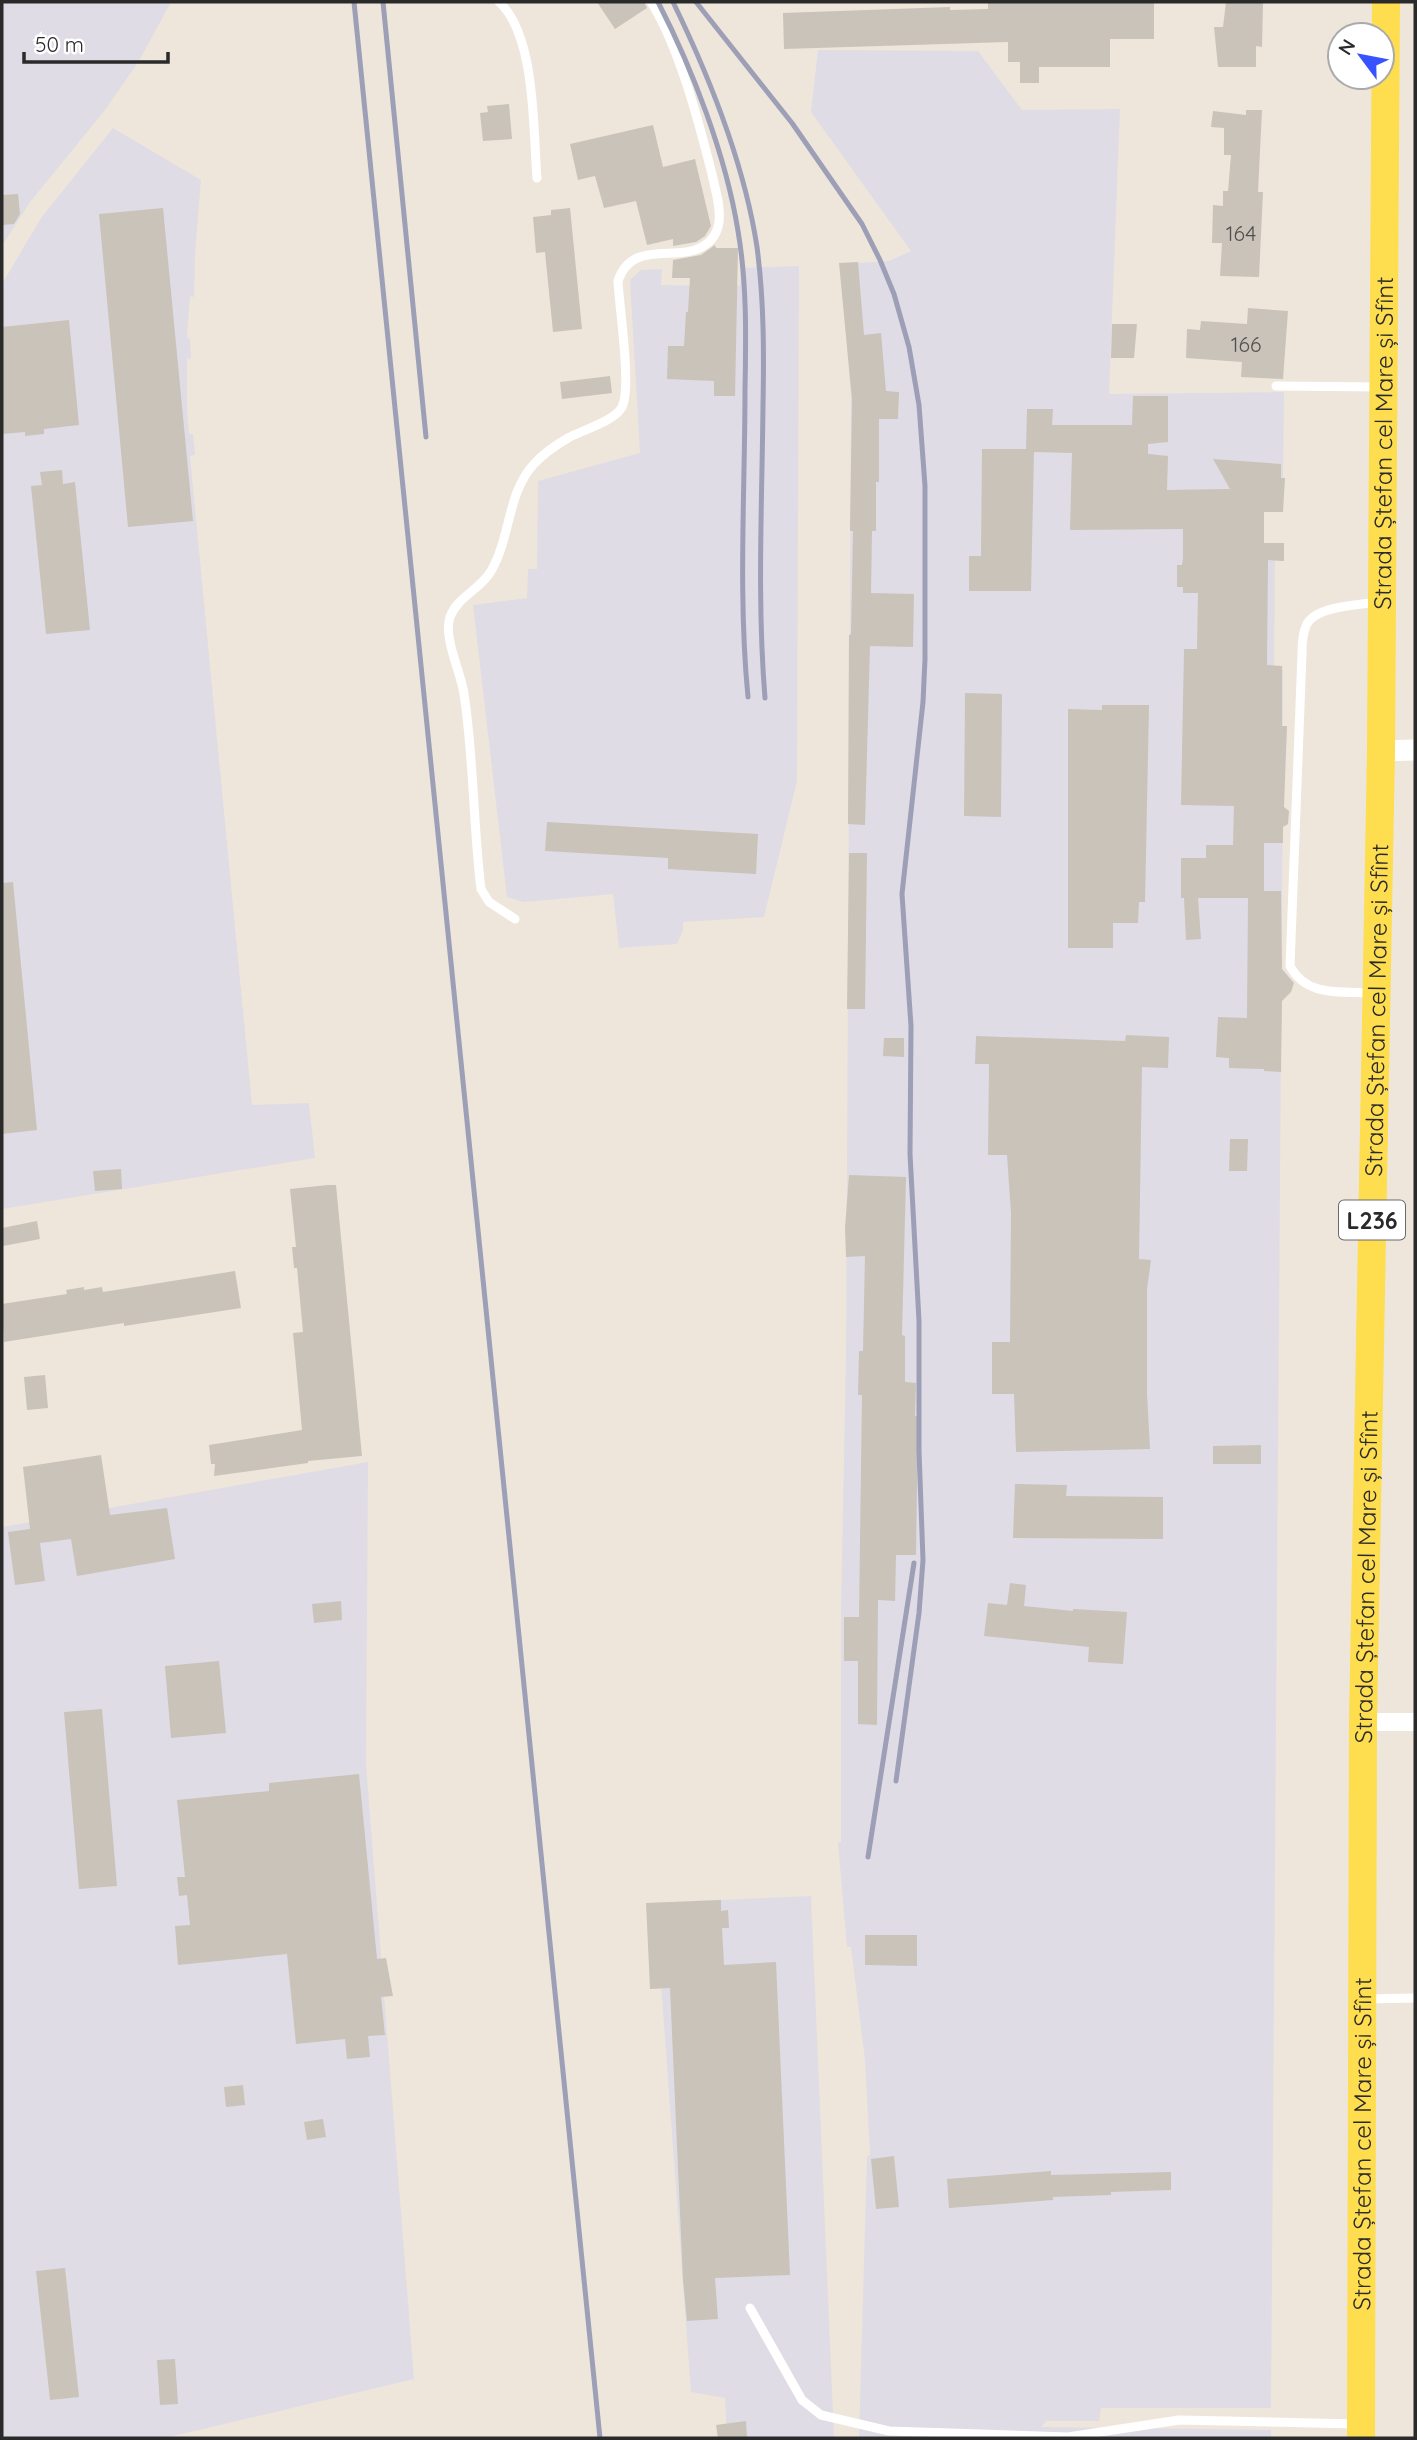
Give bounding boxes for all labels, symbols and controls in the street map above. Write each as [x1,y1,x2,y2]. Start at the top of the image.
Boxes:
scale bar [24,21,168,65]
north arrow [1326,21,1396,91]
text: 50 m [35,31,84,57]
text: N [1333,35,1360,59]
house number: 164 [1226,220,1256,246]
street label: Strada Ștefan cel Mare și Sfînt [1367,277,1399,610]
house number: 166 [1231,331,1261,357]
street label: Strada Ștefan cel Mare și Sfînt [1358,843,1394,1177]
road number: L236 [1339,1200,1405,1240]
street label: Strada Ștefan cel Mare și Sfînt [1348,1410,1384,1744]
street label: Strada Ștefan cel Mare și Sfînt [1346,1977,1377,2311]

